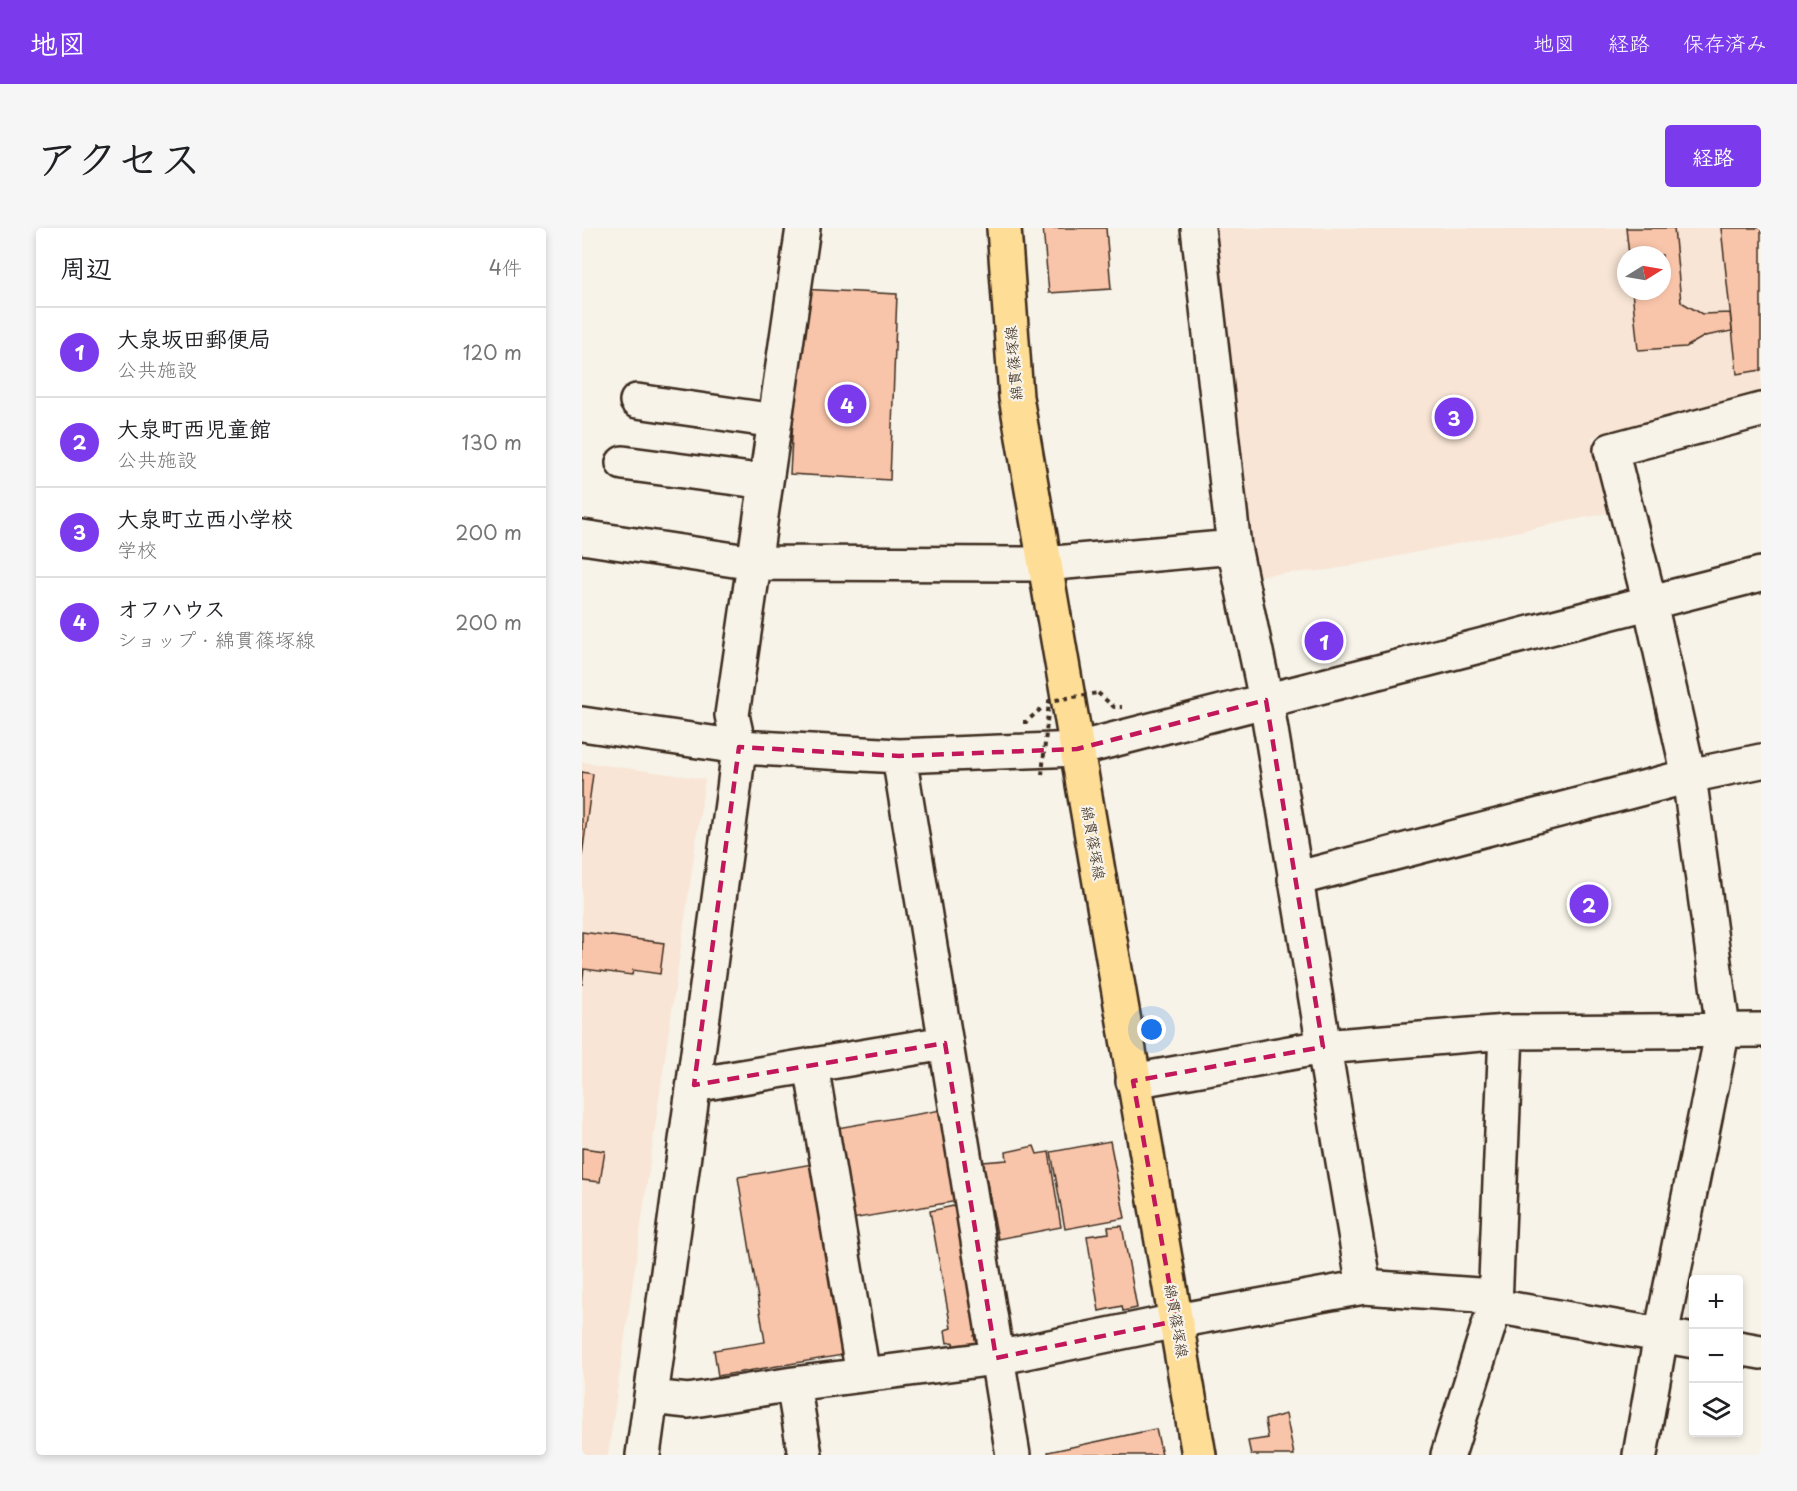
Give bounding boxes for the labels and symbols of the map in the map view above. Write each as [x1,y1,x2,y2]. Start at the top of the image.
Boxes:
north arrow [1617,246,1671,300]
street label: 綿貫篠塚線 [998,325,1027,401]
pin: 4 [828,382,866,426]
pin: 3 [1434,394,1474,440]
pin: 1 [1304,618,1344,664]
street label: 綿貫篠塚線 [1077,804,1112,882]
pin: 2 [1570,882,1608,926]
your location [1137,1015,1166,1044]
street label: 綿貫篠塚線 [1160,1282,1195,1360]

